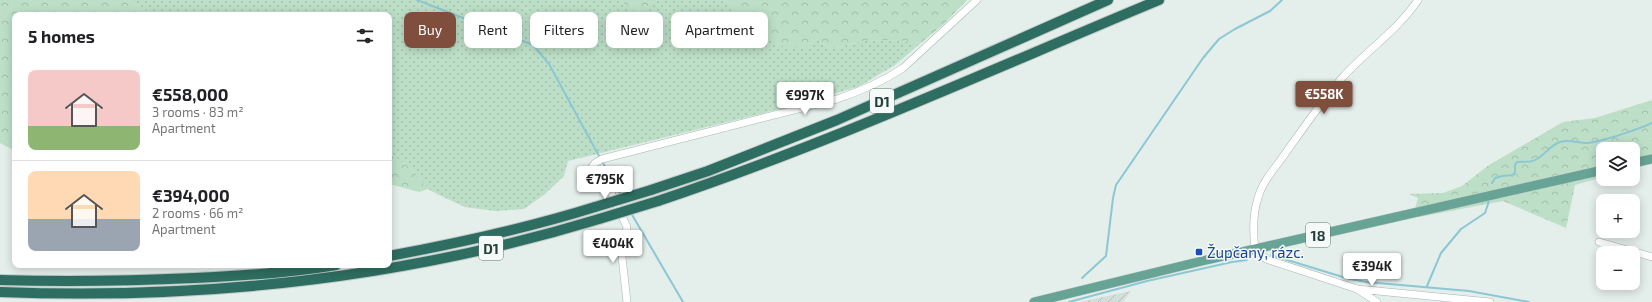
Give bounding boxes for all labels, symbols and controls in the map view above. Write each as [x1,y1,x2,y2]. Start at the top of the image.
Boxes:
chip: Buy [404,12,456,48]
chip: Rent [464,12,522,48]
chip: Filters [530,12,598,48]
chip: New [606,12,663,48]
chip: Apartment [671,12,768,48]
icon: filters [354,25,376,47]
text: 5 homes [28,26,95,46]
pin: €558K [1296,81,1352,115]
pin: €997K [777,82,833,116]
text: €558,000 [152,84,229,104]
icon: home [60,86,108,134]
text: €558K [1304,86,1344,102]
text: €997K [786,87,824,103]
road number: D1 [870,89,894,113]
text: 3 rooms · 83 m² [152,104,244,120]
text: Apartment [152,120,216,136]
map controls [1596,142,1640,290]
button: layers [1596,142,1640,186]
pin: €795K [577,166,633,200]
text: €795K [586,171,624,187]
text: €394,000 [152,185,230,205]
icon: home [60,187,108,235]
button: + [1596,194,1640,238]
text: 2 rooms · 66 m² [152,205,243,221]
text: Apartment [152,221,216,237]
road number: 18 [1306,223,1330,247]
pin: €404K [585,230,641,264]
text: €404K [592,235,634,251]
road number: D1 [479,236,503,260]
place label: Župčany, rázc. [1207,243,1304,261]
button: − [1596,246,1640,290]
marker: Župčany, rázc. [1194,247,1204,257]
pin: €394K [1344,253,1400,287]
text: €394K [1352,258,1392,274]

